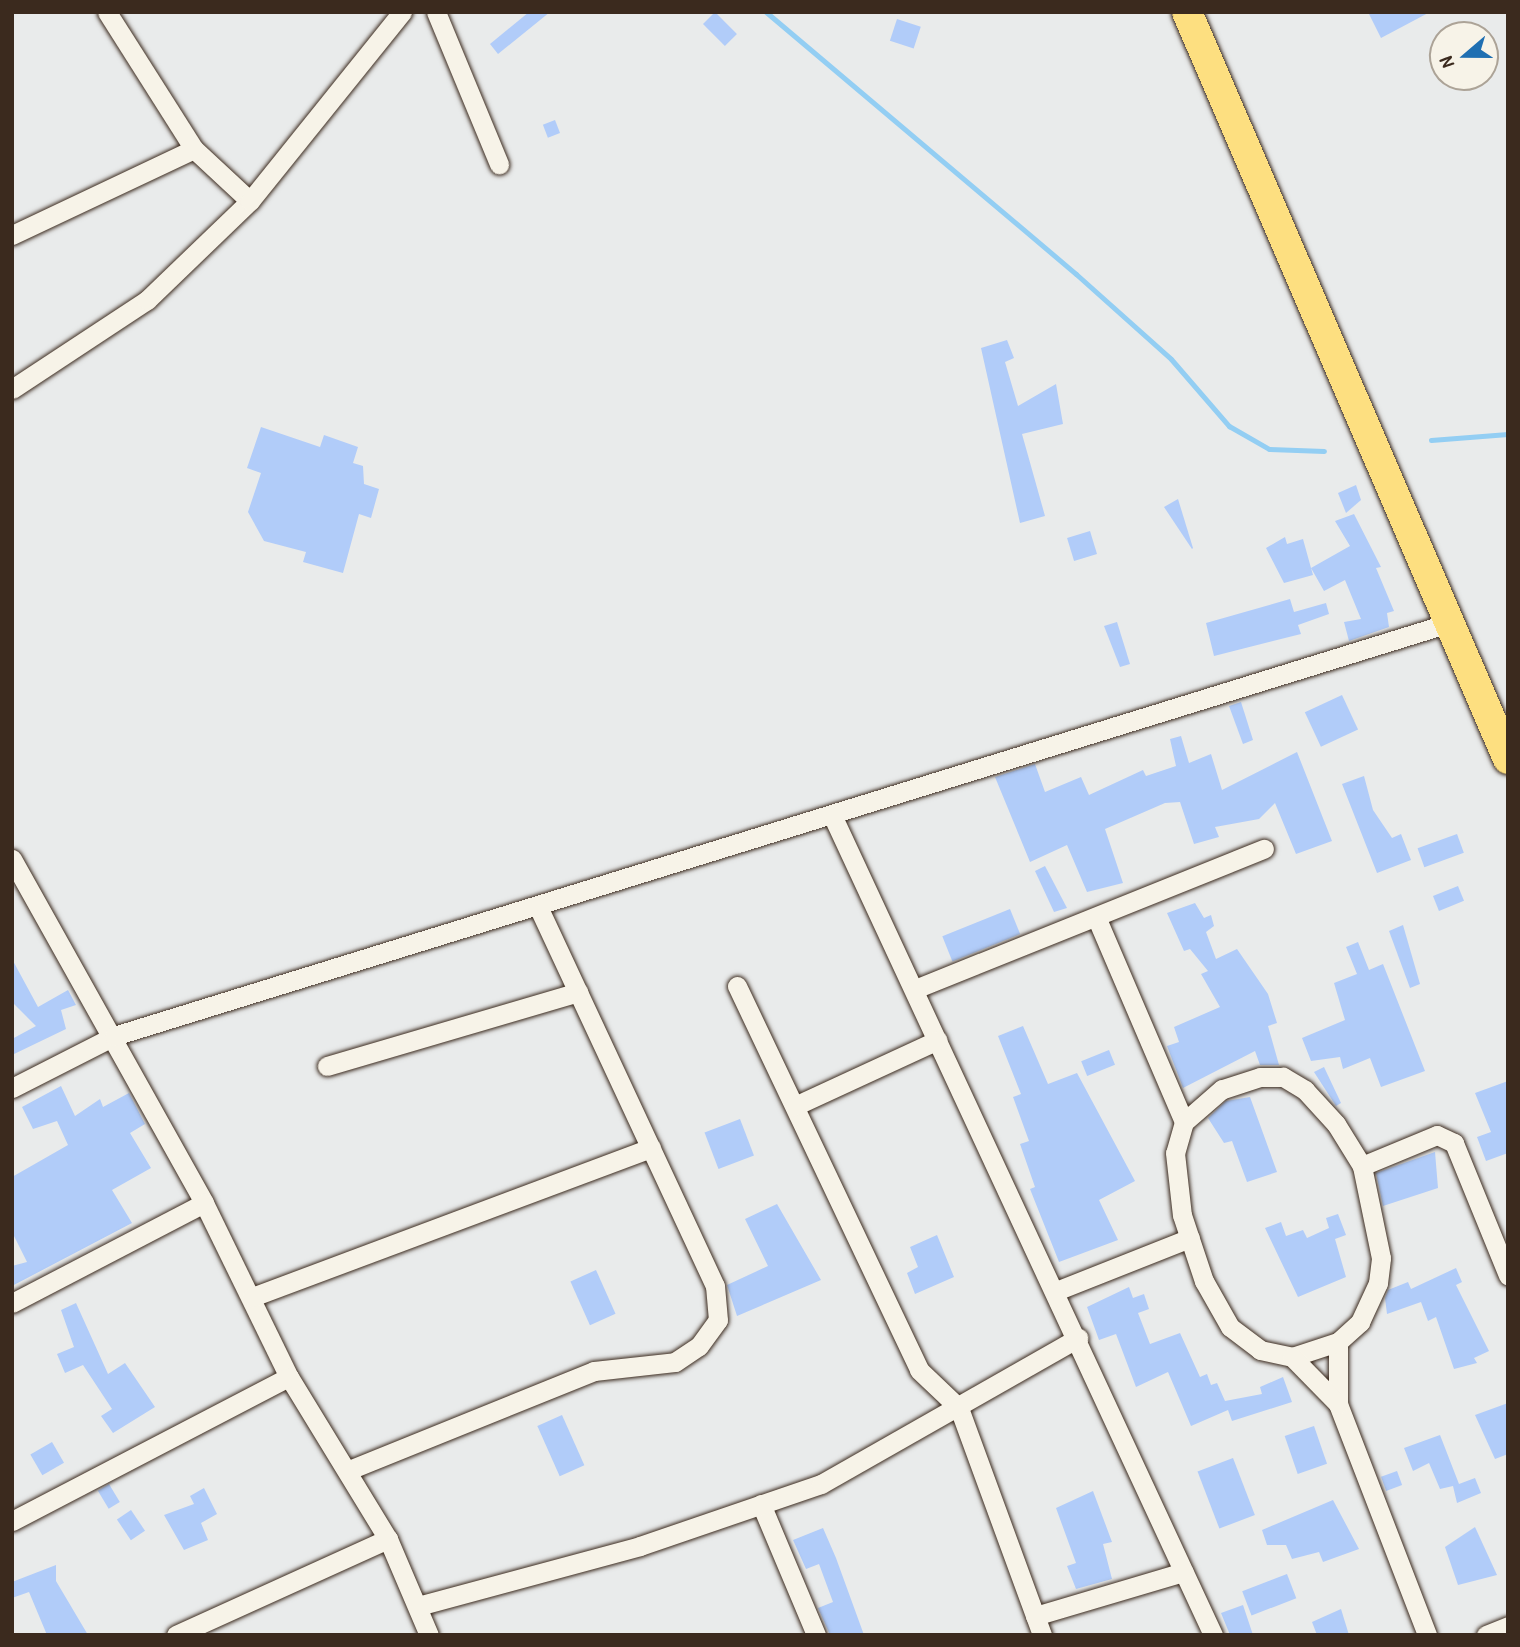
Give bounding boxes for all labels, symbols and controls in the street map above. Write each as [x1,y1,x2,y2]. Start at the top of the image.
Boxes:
north arrow [1429,21,1499,91]
text: N [1432,53,1460,72]

